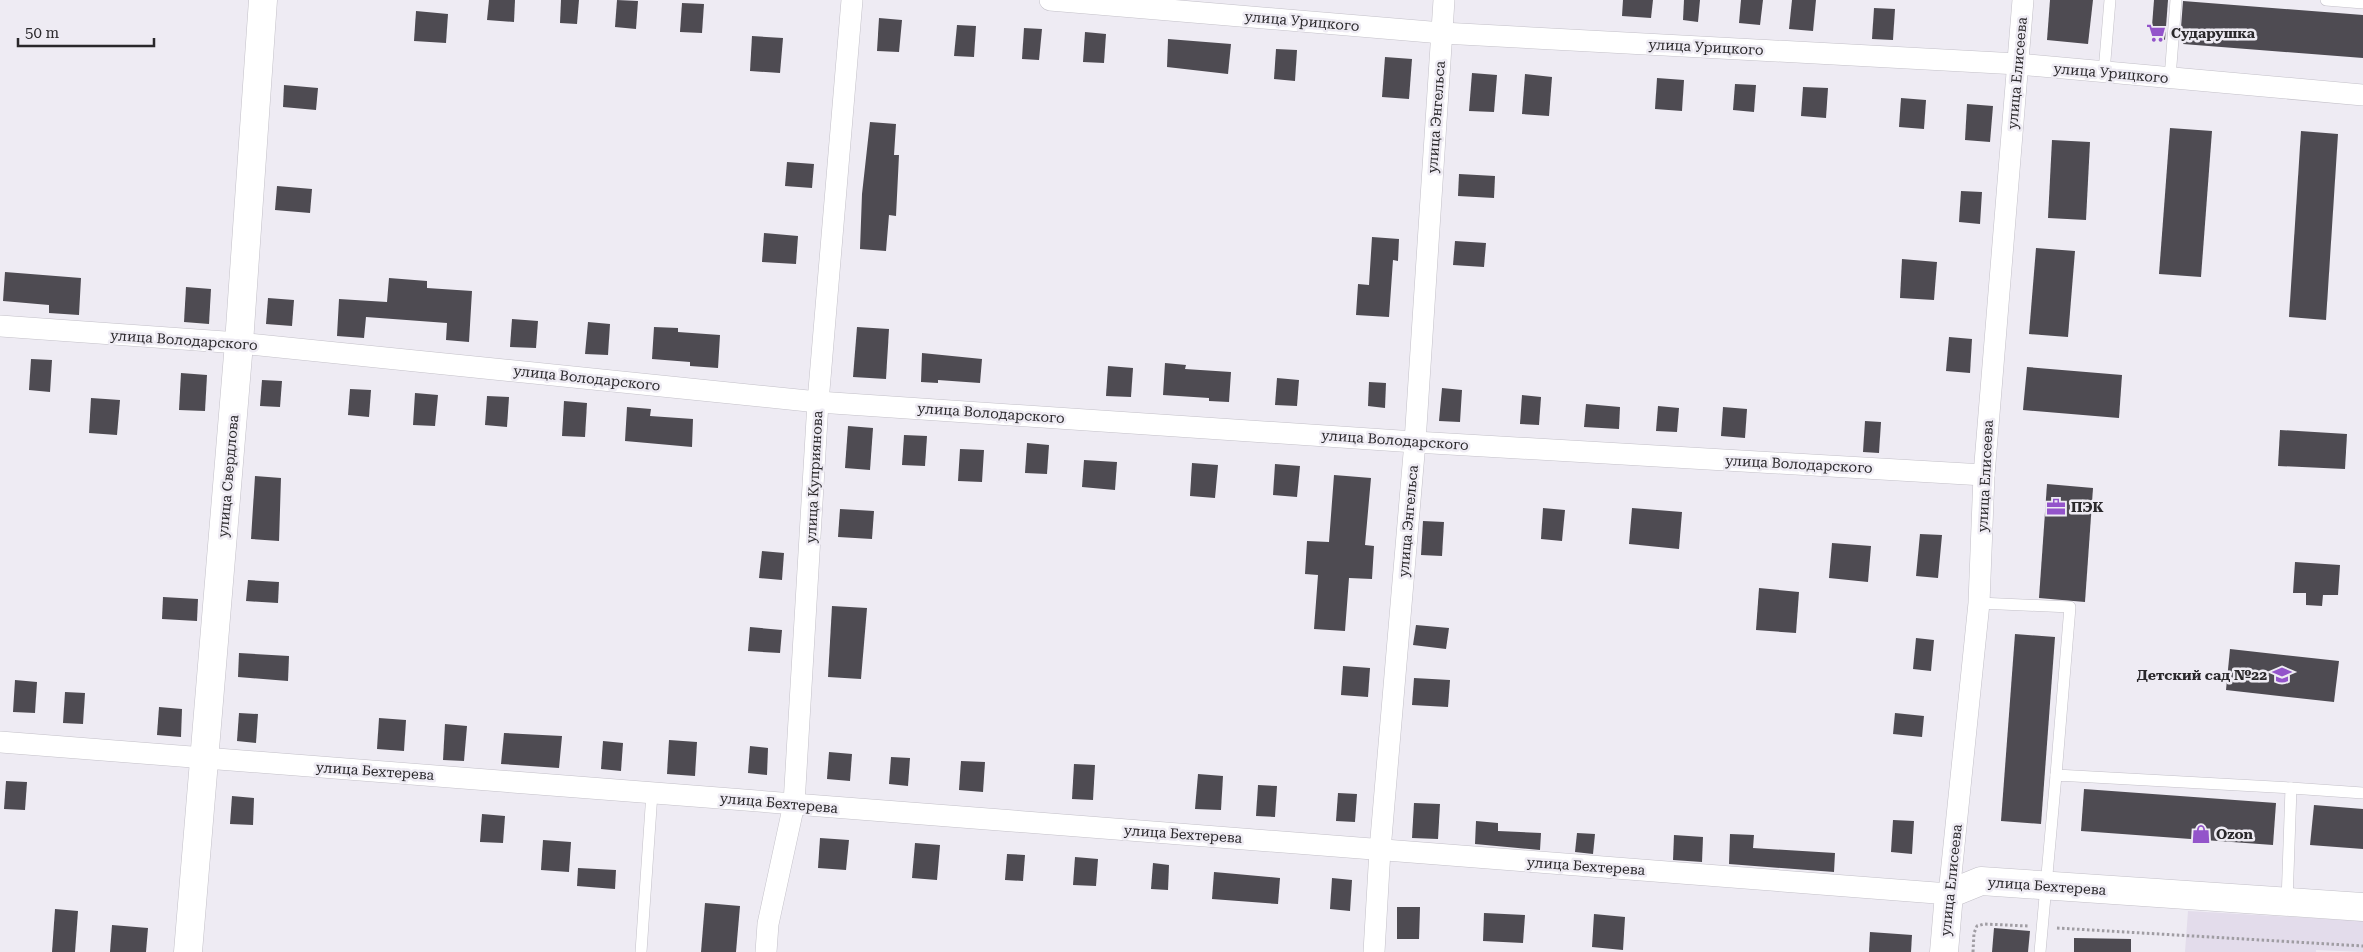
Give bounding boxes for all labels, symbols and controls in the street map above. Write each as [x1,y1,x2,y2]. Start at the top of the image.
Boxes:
street label: улица Урицкого [1244,8,1360,34]
scale bar [18,15,154,47]
street label: улица Елисеева [2004,16,2030,130]
supermarket icon: Сударушка [2145,22,2167,44]
text: 50 m [25,24,60,42]
place label: Сударушка [2171,25,2256,41]
street label: улица Урицкого [1648,36,1764,58]
street label: улица Энгельса [1424,60,1448,174]
street label: улица Урицкого [2053,60,2169,86]
street label: улица Володарского [110,327,258,353]
street label: улица Володарского [513,362,661,394]
street label: улица Володарского [917,400,1065,426]
street label: улица Куприянова [803,410,825,544]
street label: улица Свердлова [215,414,241,538]
street label: улица Елисеева [1974,419,1996,533]
street label: улица Володарского [1321,427,1469,453]
street label: улица Володарского [1725,452,1873,476]
street label: улица Энгельса [1395,464,1421,578]
office icon: ПЭК [2045,496,2067,518]
place label: ПЭК [2071,499,2104,515]
school or university icon: Детский сад №22 [2271,664,2293,686]
place label: Детский сад №22 [2137,667,2267,683]
street label: улица Бехтерева [315,759,435,783]
street label: улица Бехтерева [719,790,839,816]
street label: улица Бехтерева [1123,822,1243,846]
street label: улица Елисеева [1937,823,1965,937]
shop icon: Ozon [2190,823,2212,845]
place label: Ozon [2216,826,2254,842]
street label: улица Бехтерева [1526,854,1646,878]
street label: улица Бехтерева [1987,874,2107,898]

